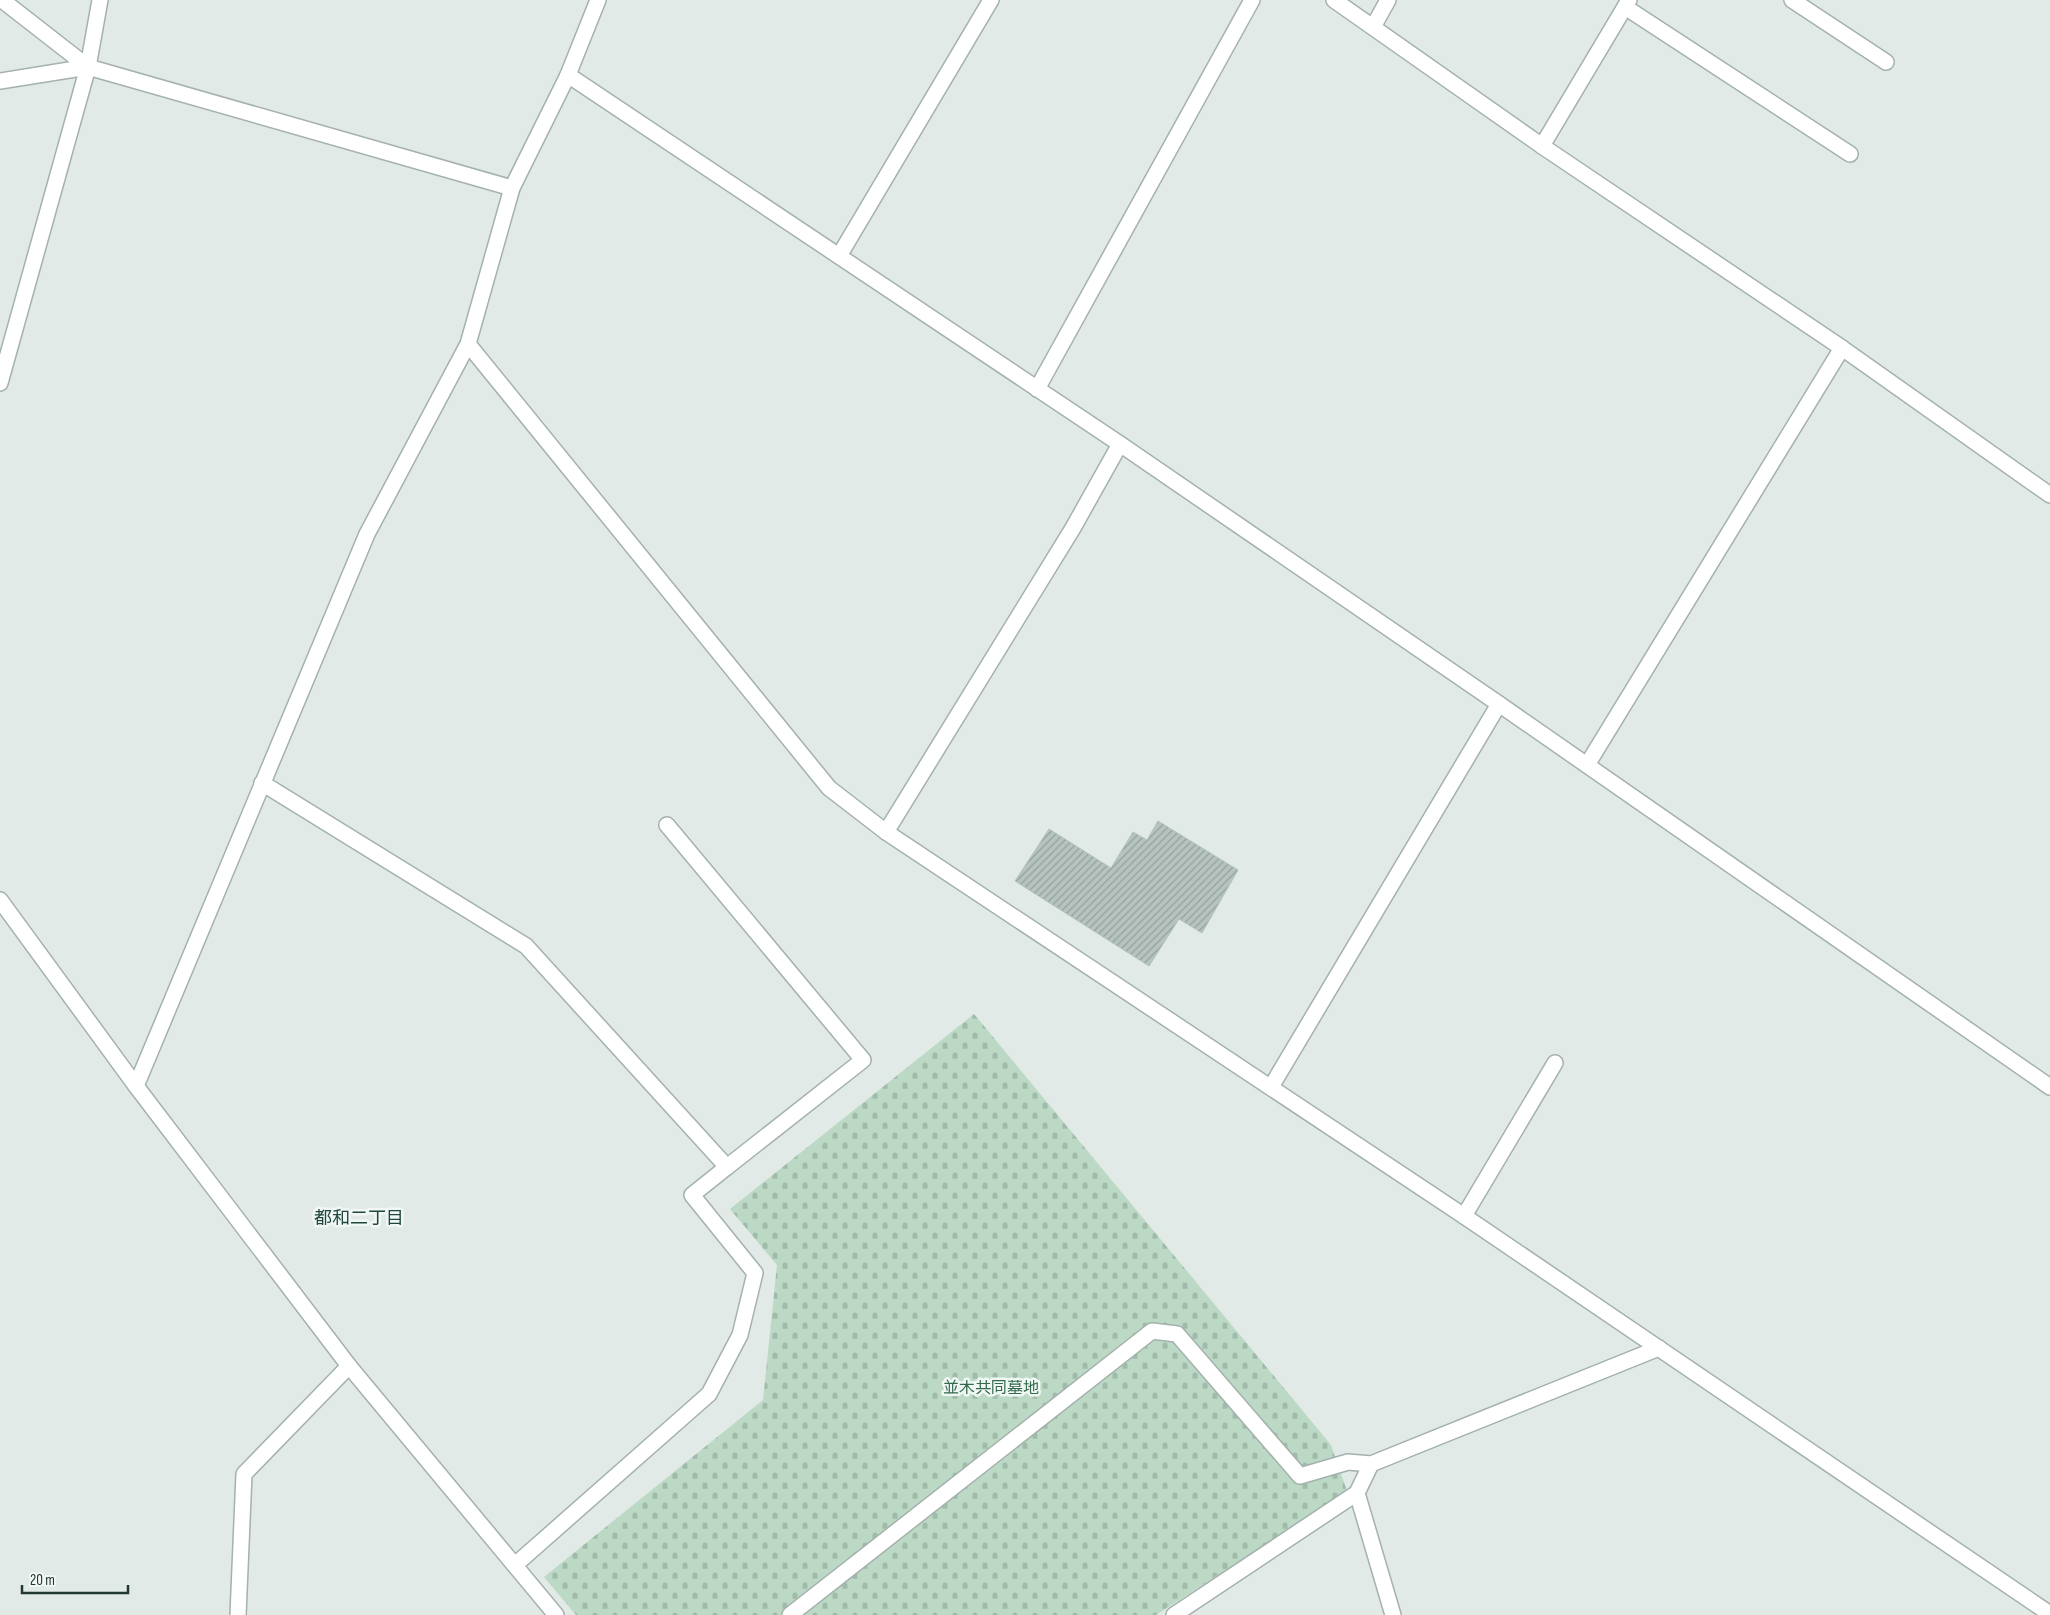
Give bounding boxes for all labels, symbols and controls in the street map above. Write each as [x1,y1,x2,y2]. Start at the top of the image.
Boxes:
district label: 都和二丁目 [314,1208,404,1229]
park label: 並木共同墓地 [943,1379,1039,1398]
scale bar [22,1562,129,1594]
text: 20 m [30,1571,55,1590]

